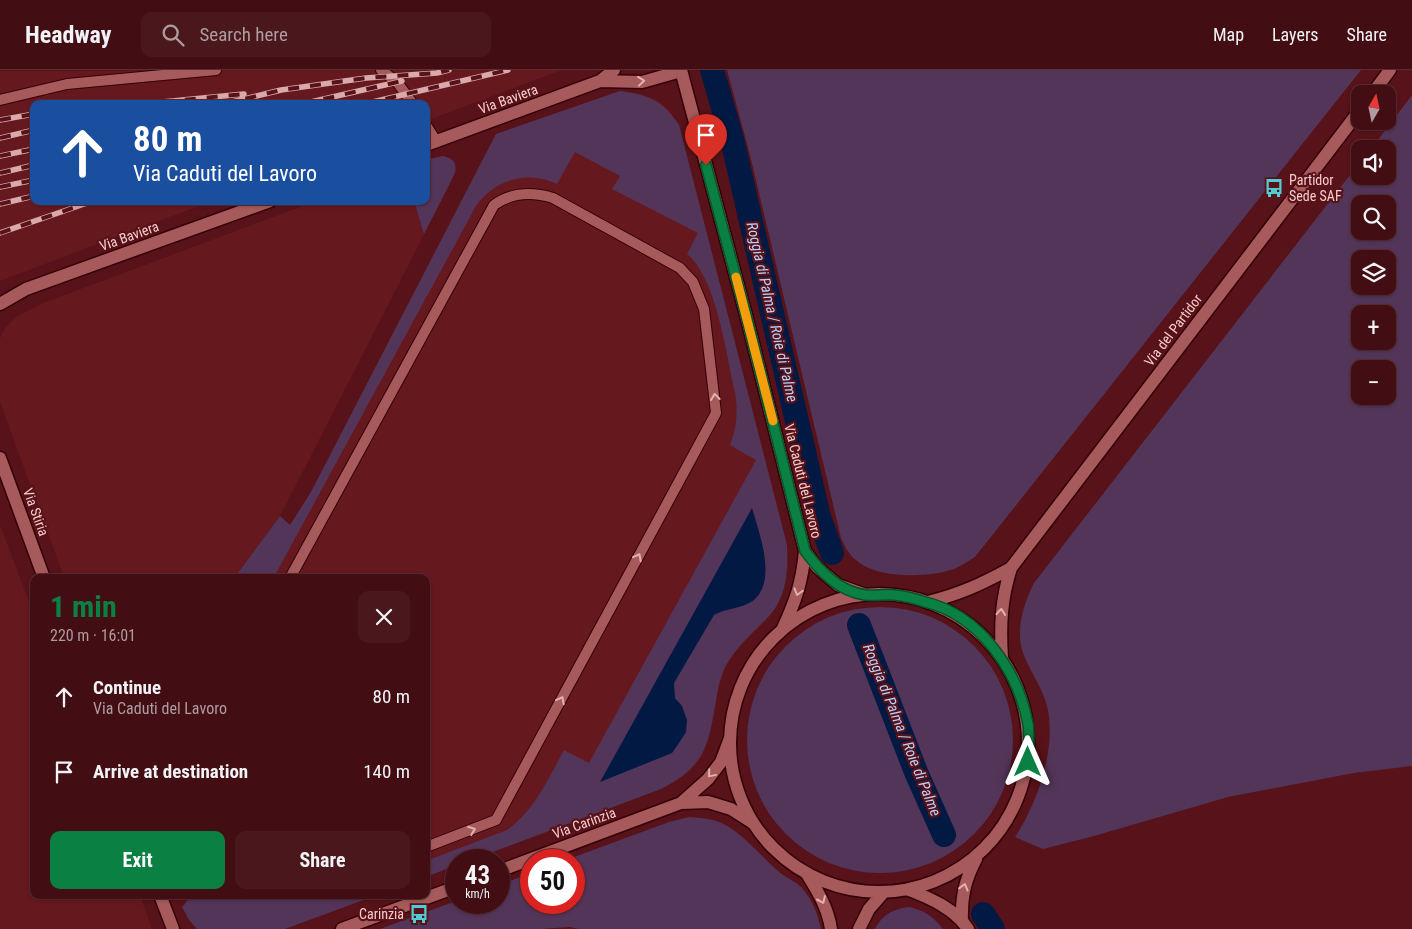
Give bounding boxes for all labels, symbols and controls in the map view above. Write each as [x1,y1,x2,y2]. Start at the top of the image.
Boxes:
search box [141,12,491,57]
text: Headway [25,21,111,49]
icon: search [159,21,187,49]
text: Search here [199,23,288,46]
text: Map [1213,24,1244,45]
text: Layers [1272,24,1319,45]
text: Share [1347,24,1387,45]
one-way arrow [638,76,646,87]
street label: Via Baviera [476,81,540,117]
north arrow [1351,85,1396,130]
map controls [1351,85,1396,405]
pin [685,114,727,165]
text: 80 m [133,119,202,160]
icon: ahead [50,120,115,185]
icon: arrive [692,121,720,149]
button: sound [1351,140,1396,185]
text: Via Caduti del Lavoro [133,161,317,186]
place label: Partidor Sede SAF [1289,172,1342,204]
bus stop icon: Partidor Sede SAF [1263,177,1285,199]
button: search [1351,195,1396,240]
street label: Via Baviera [97,218,161,254]
water label: Roggia di Palma / Roie di Palme [743,220,802,404]
button: layers [1351,250,1396,295]
street label: Via del Partidor [1141,291,1205,369]
button: + [1351,305,1396,350]
button: − [1351,360,1396,405]
one-way arrow [710,393,721,401]
street label: Via Caduti del Lavoro [781,422,825,540]
street label: Via Stiria [20,486,52,538]
one-way arrow [632,554,642,563]
one-way arrow [794,587,804,595]
text: 1 min [50,589,117,624]
button: close [358,591,410,643]
one-way arrow [995,608,1006,616]
text: 220 m · 16:01 [50,626,136,645]
water label: Roggia di Palma / Roie di Palme [859,641,945,819]
text: Continue [93,676,161,699]
icon: ahead [50,683,78,711]
text: 80 m [373,685,410,708]
one-way arrow [555,697,565,706]
text: Via Caduti del Lavoro [93,699,227,718]
position arrow [1001,735,1053,787]
icon: arrive [50,758,78,786]
text: Arrive at destination [93,760,248,783]
text: 140 m [363,760,410,783]
one-way arrow [708,769,717,778]
street label: Via Carinzia [550,804,618,842]
one-way arrow [467,826,476,836]
button: Exit [50,831,225,889]
button: Share [235,831,410,889]
speed limit sign: 50 [520,849,585,914]
text: 43 [465,861,490,890]
one-way arrow [958,883,969,892]
text: km/h [465,887,490,901]
one-way arrow [816,895,827,904]
bus stop icon: Carinzia [408,903,430,925]
place label: Carinzia [359,906,404,922]

